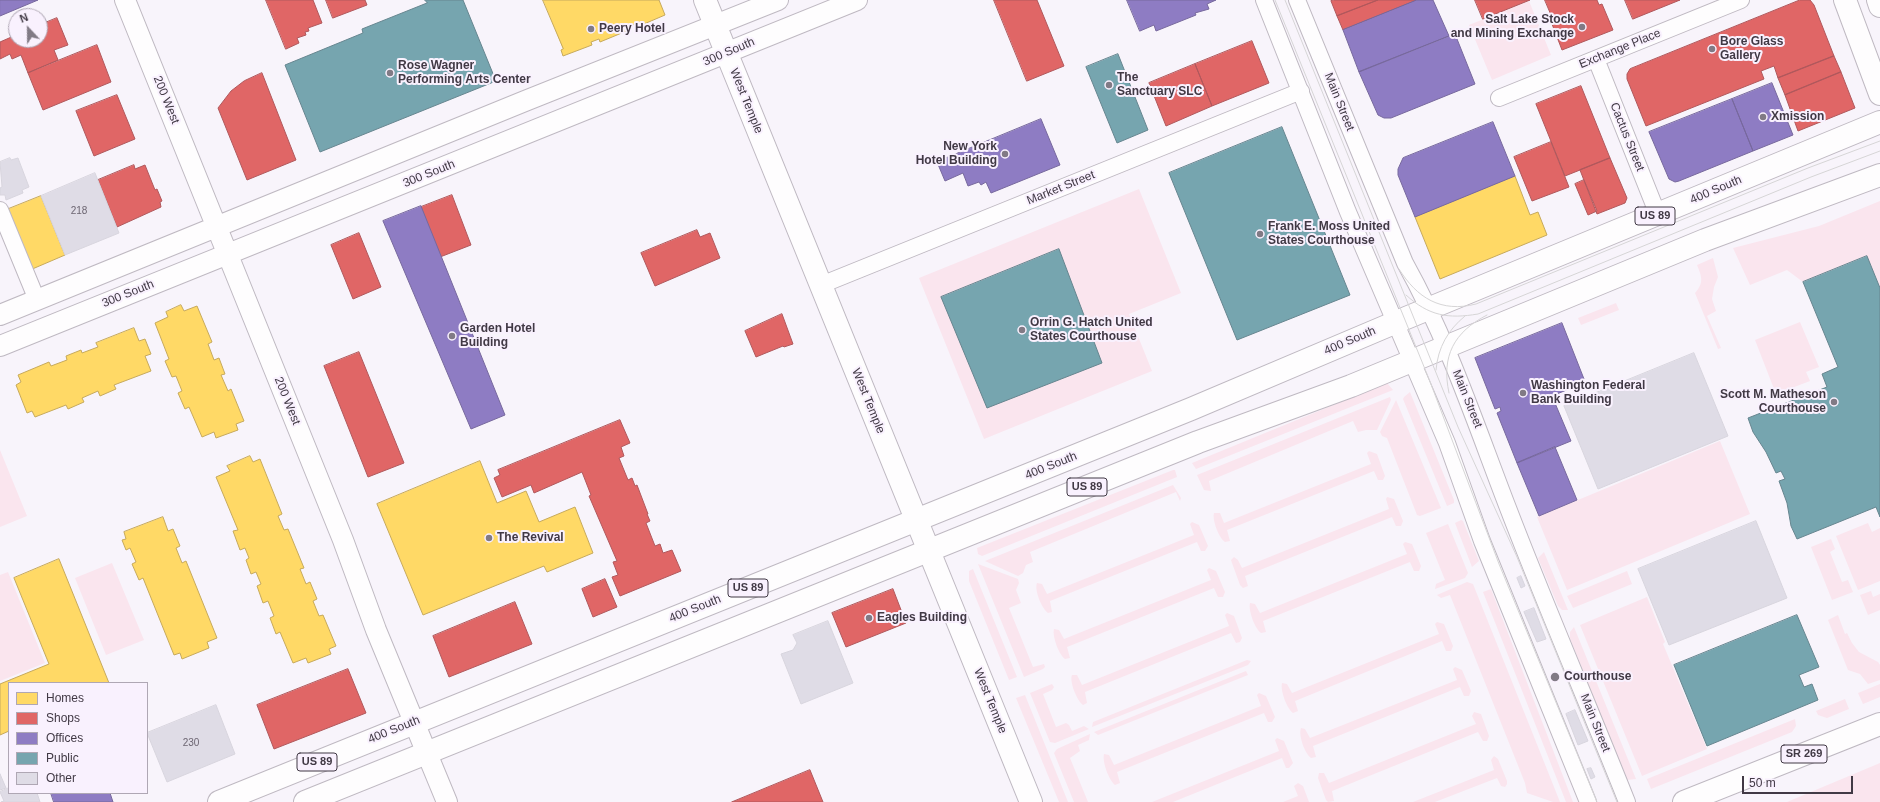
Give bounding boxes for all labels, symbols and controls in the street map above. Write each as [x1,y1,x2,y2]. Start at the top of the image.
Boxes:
north arrow [8,8,48,48]
text: N [18,11,30,25]
place label: Salt Lake Stock and Mining Exchange [1451,13,1574,41]
place label: Peery Hotel [599,22,665,36]
marker: Salt Lake Stock and Mining Exchange [1577,22,1587,32]
marker: Peery Hotel [586,24,596,34]
street label: Exchange Place [1577,26,1663,72]
street label: 300 South [701,35,757,69]
place label: Bore Glass Gallery [1720,35,1783,63]
marker: Bore Glass Gallery [1707,44,1717,54]
place label: Rose Wagner Performing Arts Center [398,59,531,87]
street label: West Temple [726,66,766,136]
marker: Rose Wagner Performing Arts Center [385,68,395,78]
place label: The Sanctuary SLC [1117,71,1202,99]
street label: Main Street [1321,71,1357,133]
street label: 200 West [150,74,182,126]
marker: The Sanctuary SLC [1104,80,1114,90]
street label: Cactus Street [1607,101,1647,173]
place label: Xmission [1771,110,1824,124]
marker: Xmission [1758,112,1768,122]
place label: New York Hotel Building [916,140,997,168]
marker: New York Hotel Building [1000,149,1010,159]
street label: 300 South [401,157,457,191]
street label: Market Street [1025,168,1097,208]
street label: 400 South [1688,173,1744,207]
house number: 218 [71,205,87,217]
road number: US 89 [1635,207,1675,225]
place label: Frank E. Moss United States Courthouse [1268,220,1390,248]
marker: Frank E. Moss United States Courthouse [1255,229,1265,239]
street label: 300 South [100,277,156,311]
place label: Orrin G. Hatch United States Courthouse [1030,316,1153,344]
place label: Garden Hotel Building [460,322,535,350]
street label: 400 South [1322,324,1378,358]
marker: Orrin G. Hatch United States Courthouse [1017,325,1027,335]
marker: Garden Hotel Building [447,331,457,341]
street label: West Temple [848,366,888,436]
street label: Main Street [1449,368,1485,430]
street label: 200 West [271,375,303,427]
place label: Washington Federal Bank Building [1531,379,1645,407]
marker: Washington Federal Bank Building [1518,388,1528,398]
place label: Scott M. Matheson Courthouse [1720,388,1826,416]
marker: Scott M. Matheson Courthouse [1829,397,1839,407]
street label: 400 South [1023,449,1079,483]
road number: US 89 [1067,478,1107,496]
place label: The Revival [497,531,564,545]
marker: The Revival [484,533,494,543]
road number: US 89 [728,579,768,597]
street label: 400 South [667,592,723,626]
place label: Eagles Building [877,611,967,625]
marker: Eagles Building [864,613,874,623]
street label: West Temple [970,666,1010,736]
place label: Courthouse [1564,670,1631,684]
marker: Courthouse [1549,671,1561,683]
legend [8,682,148,794]
text: Homes [46,691,84,705]
street label: Main Street [1577,692,1613,754]
text: Shops [46,711,80,725]
street label: 400 South [366,713,422,747]
text: Offices [46,731,83,745]
house number: 230 [183,737,199,749]
road number: SR 269 [1781,745,1827,763]
text: Public [46,751,79,765]
road number: US 89 [297,753,337,771]
scale bar [1744,768,1855,794]
text: Other [46,771,76,785]
text: 50 m [1749,776,1776,790]

